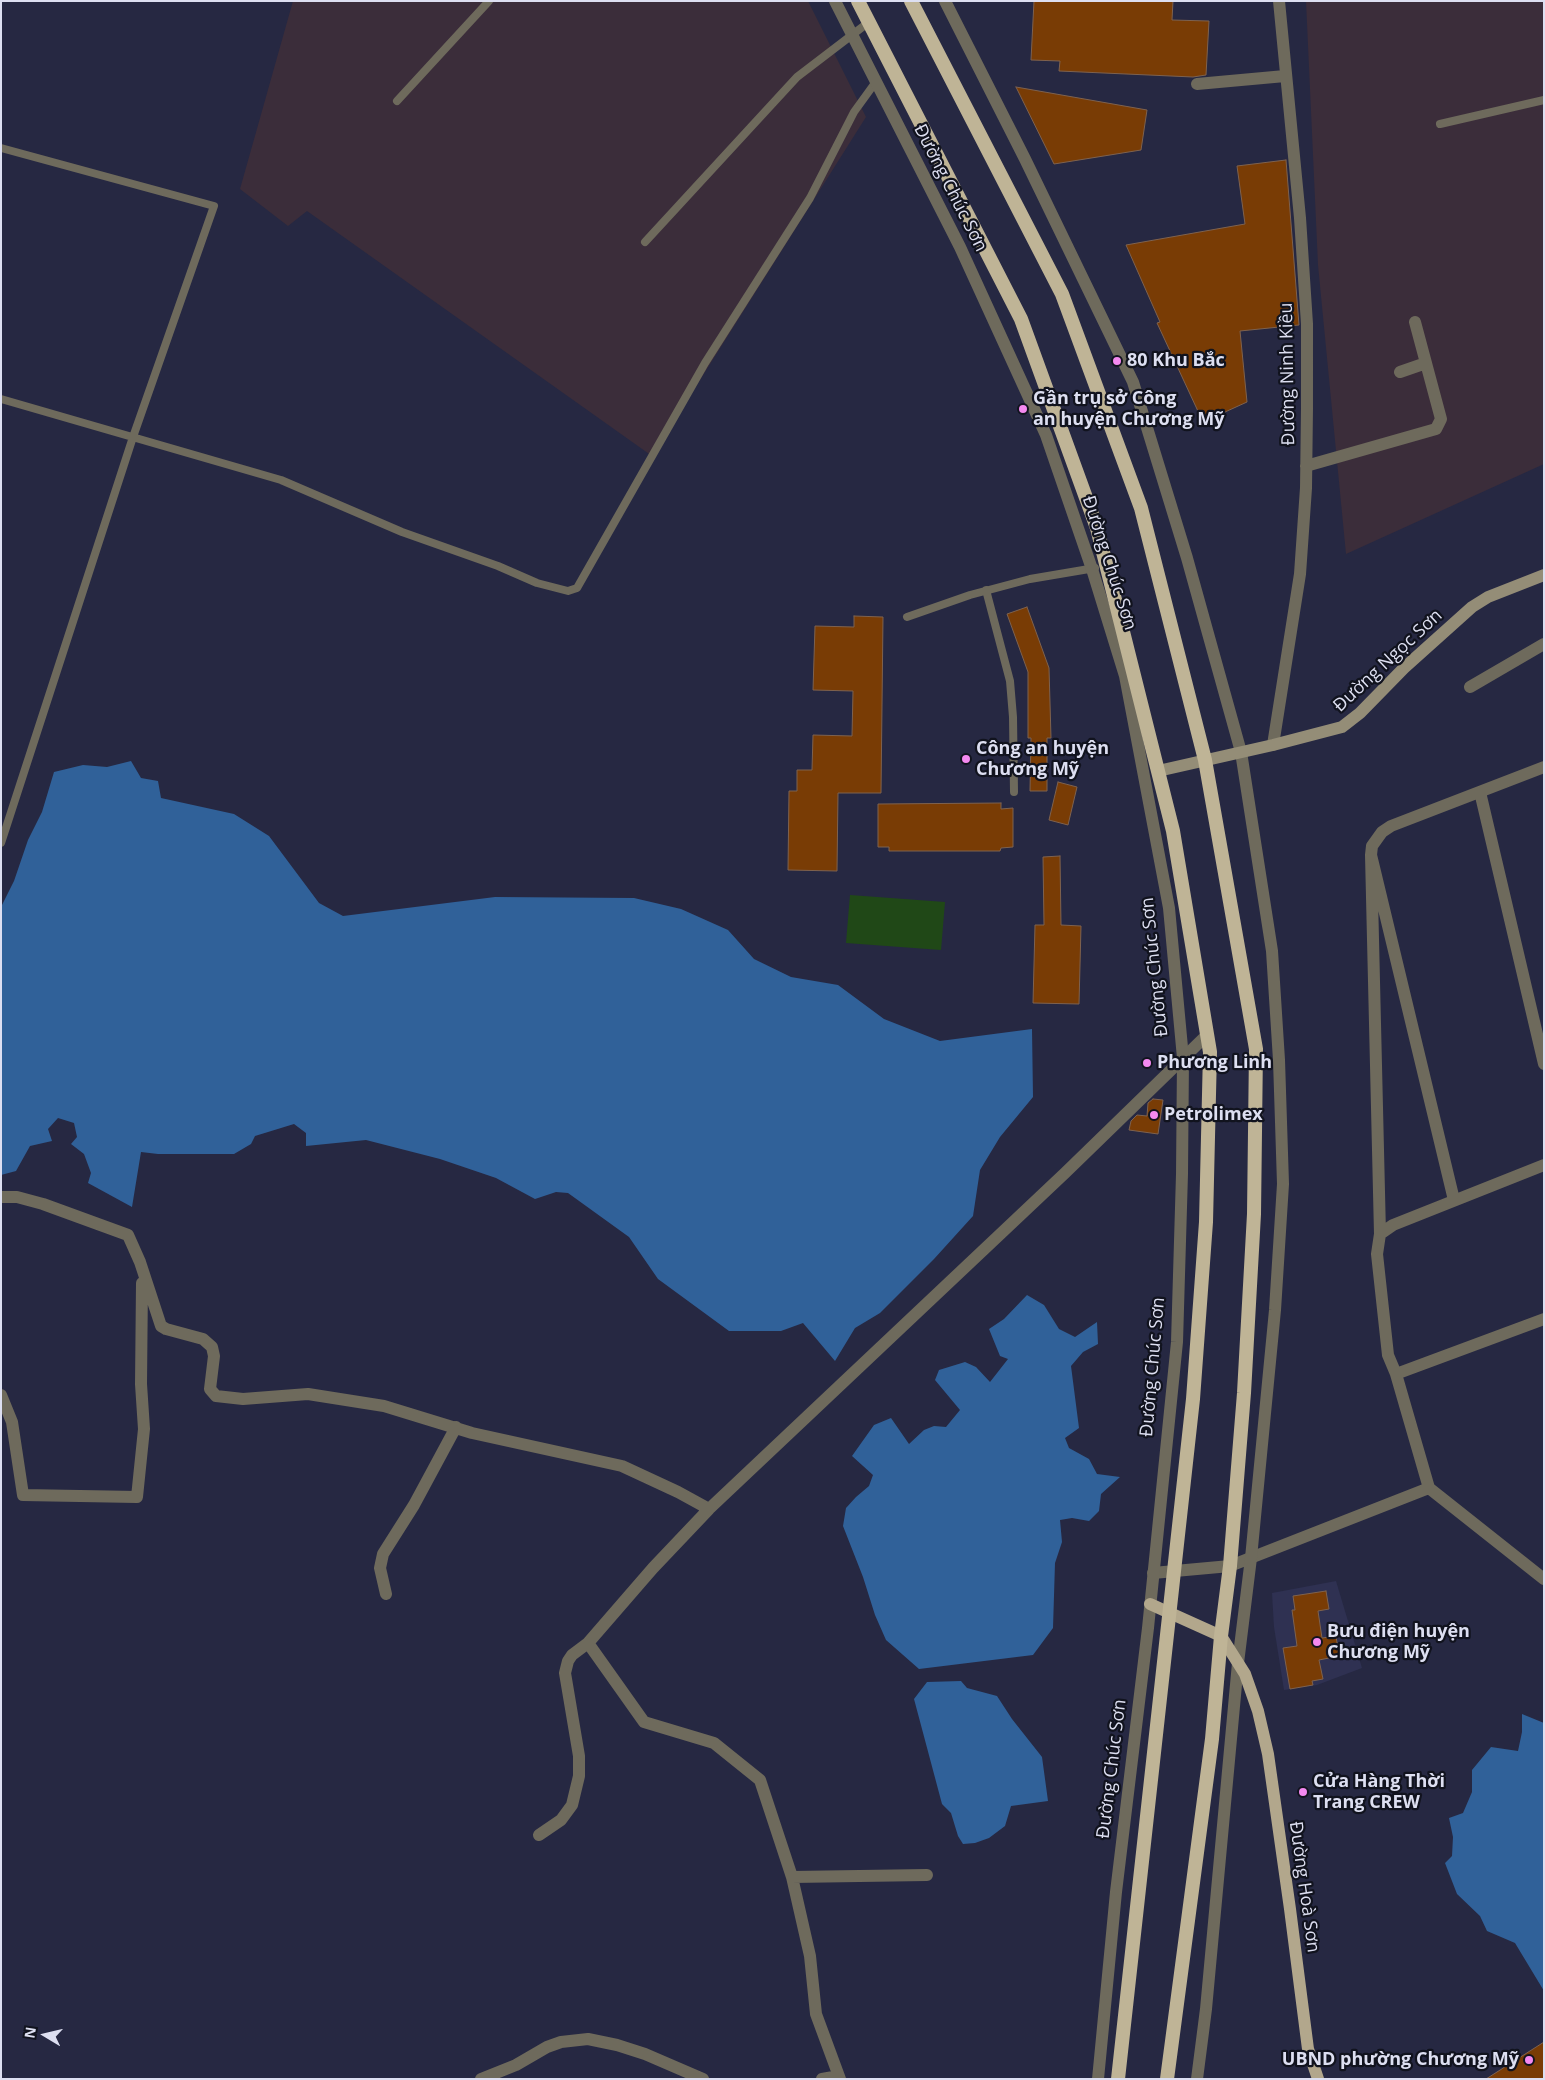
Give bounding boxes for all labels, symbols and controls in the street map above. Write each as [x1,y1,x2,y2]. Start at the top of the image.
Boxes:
street label: Đường Chúc Sơn [909,121,991,255]
street label: Đường Ninh Kiều [1276,302,1300,446]
place label: 80 Khu Bắc [1127,350,1225,372]
marker: 80 Khu Bắc [1111,355,1123,367]
place label: Gần trụ sở Công an huyện Chương Mỹ [1033,388,1225,430]
marker: Gần trụ sở Công an huyện Chương Mỹ [1017,403,1029,415]
street label: Đường Chúc Sơn [1077,493,1141,633]
street label: Đường Ngọc Sơn [1329,605,1447,717]
place label: Công an huyện Chương Mỹ [976,738,1109,781]
marker: Công an huyện Chương Mỹ [960,753,972,765]
street label: Đường Chúc Sơn [1137,896,1173,1038]
place label: Phương Linh [1157,1052,1272,1074]
marker: Phương Linh [1141,1057,1153,1069]
place label: Petrolimex [1164,1104,1263,1126]
marker: Petrolimex [1148,1109,1160,1121]
street label: Đường Chúc Sơn [1136,1296,1170,1438]
place label: Bưu điện huyện Chương Mỹ [1327,1621,1470,1664]
marker: Bưu điện huyện Chương Mỹ [1311,1636,1323,1648]
street label: Đường Chúc Sơn [1093,1698,1131,1840]
place label: Cửa Hàng Thời Trang CREW [1313,1771,1445,1814]
marker: Cửa Hàng Thời Trang CREW [1297,1786,1309,1798]
street label: Đường Hoà Sơn [1284,1820,1324,1954]
north arrow [20,2010,70,2060]
text: N [19,2025,40,2040]
place label: UBND phường Chương Mỹ [1282,2049,1519,2071]
marker: UBND phường Chương Mỹ [1523,2054,1535,2066]

